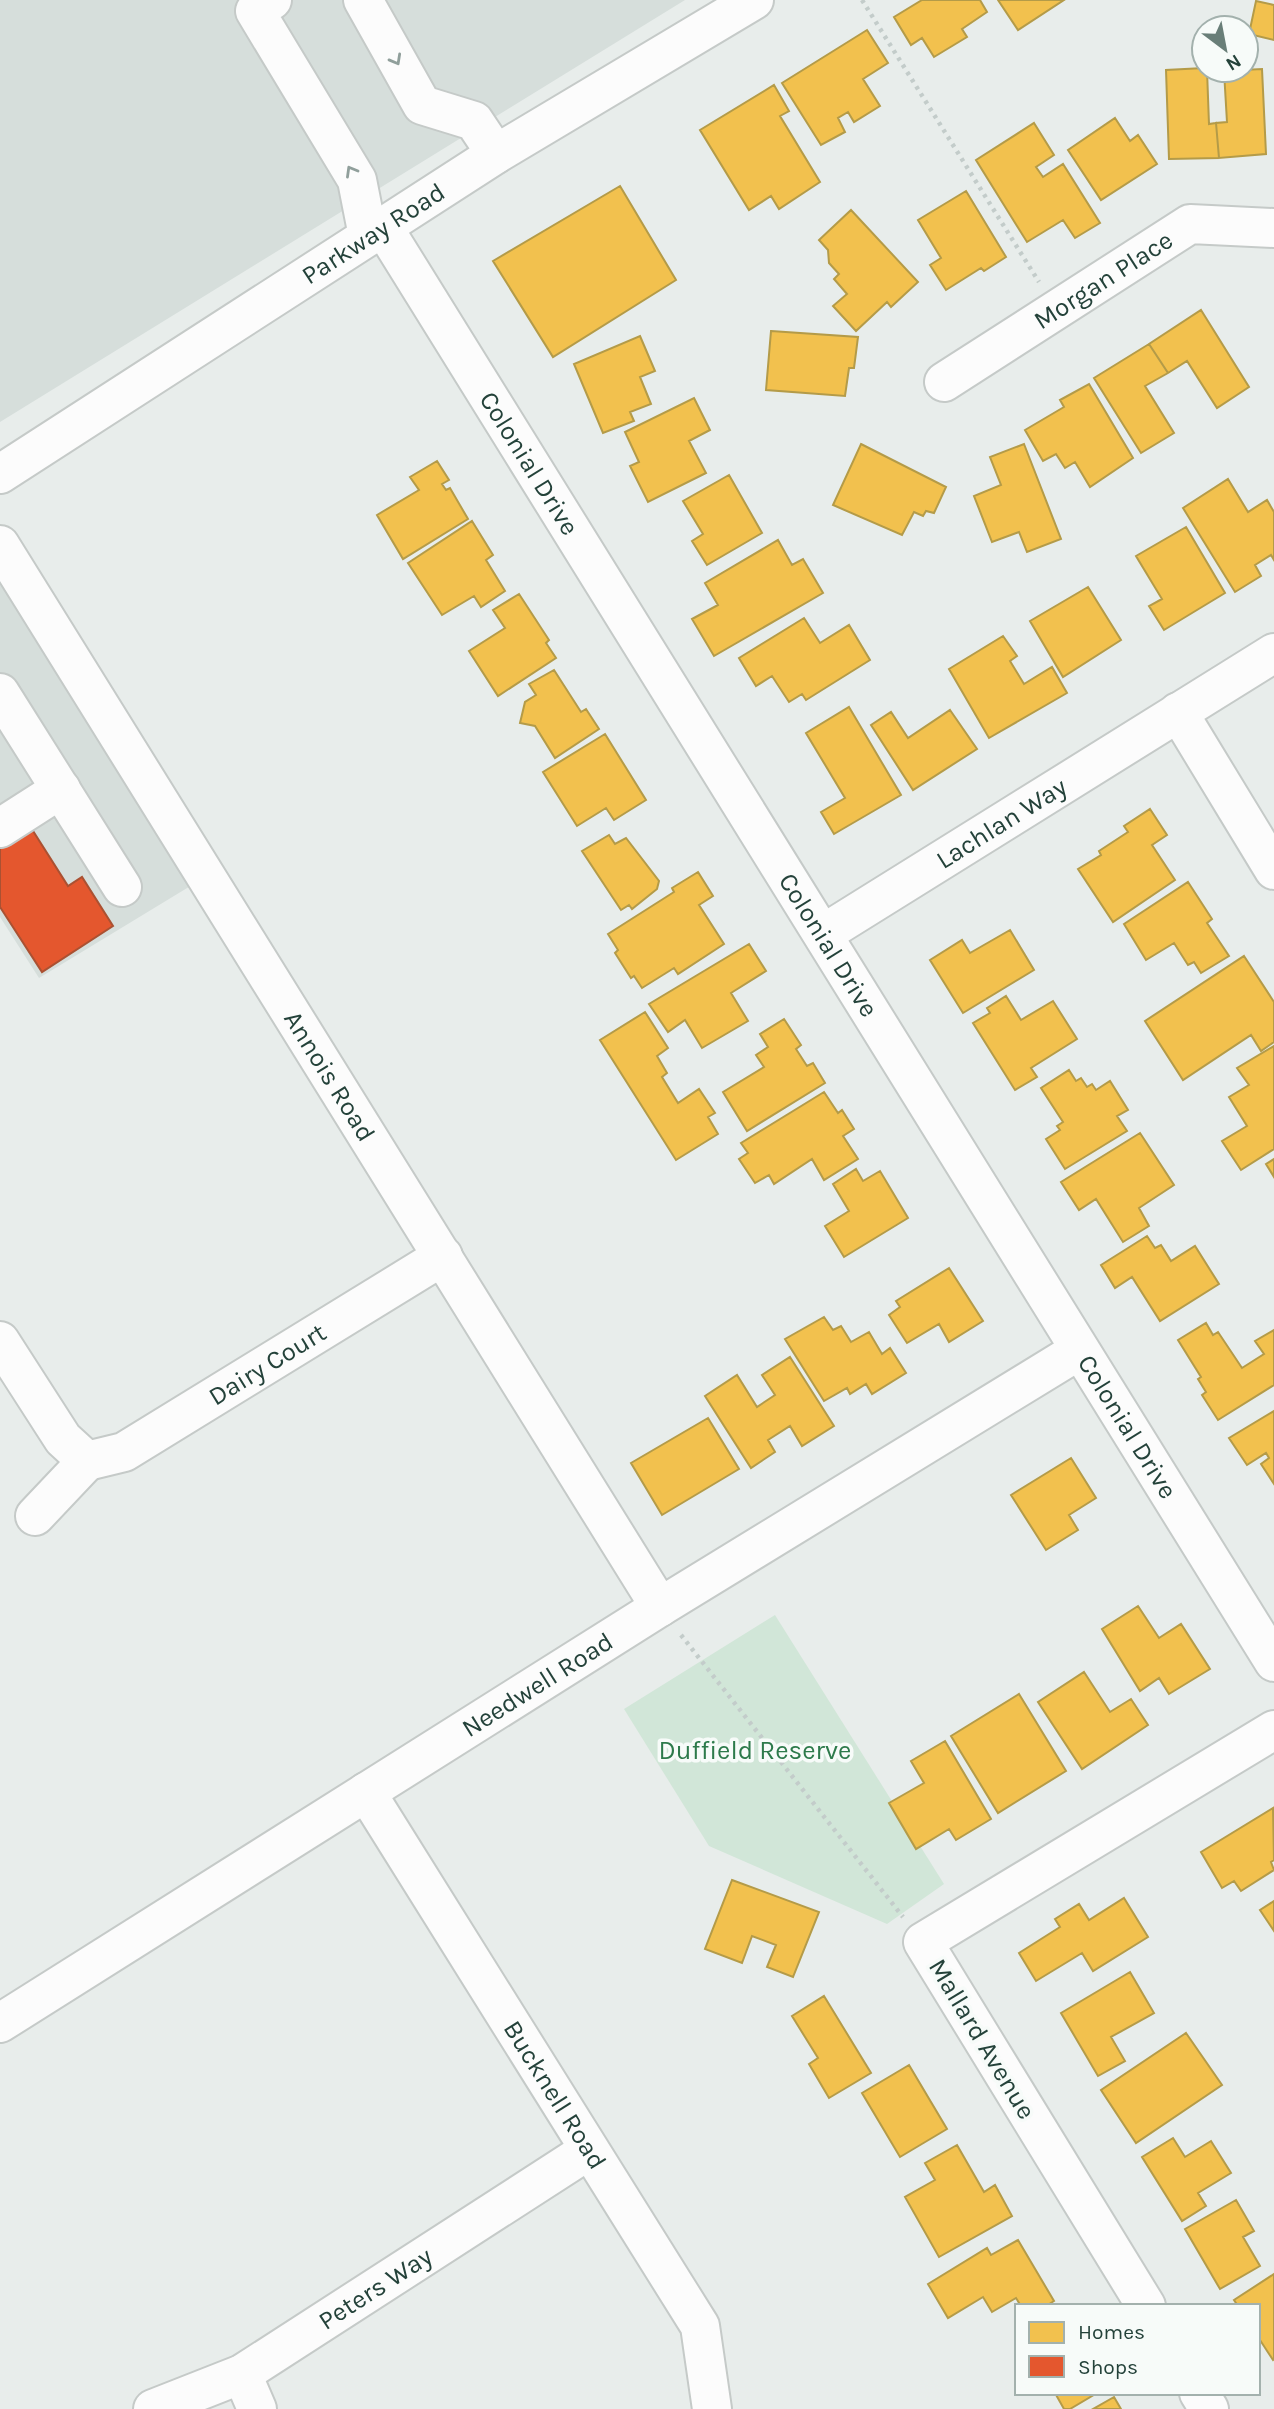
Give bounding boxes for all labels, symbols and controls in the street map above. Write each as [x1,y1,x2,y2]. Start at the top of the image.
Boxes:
north arrow [1190,14,1260,84]
text: N [1222,50,1245,76]
one-way arrow [388,52,401,65]
one-way arrow [346,165,359,178]
street label: Parkway Road [296,176,450,291]
street label: Morgan Place [1028,224,1178,336]
street label: Colonial Drive [473,385,586,541]
street label: Lachlan Way [930,771,1072,875]
street label: Colonial Drive [772,867,885,1023]
street label: Annois Road [278,1005,382,1147]
street label: Dairy Court [203,1316,332,1412]
street label: Colonial Drive [1071,1349,1184,1504]
street label: Needwell Road [456,1625,619,1744]
park label: Duffield Reserve [659,1735,851,1766]
street label: Mallard Avenue [922,1953,1042,2125]
street label: Bucknell Road [497,2015,613,2175]
street label: Peters Way [312,2240,438,2336]
legend [1015,2304,1260,2395]
text: Homes [1078,2320,1145,2344]
text: Shops [1078,2355,1138,2379]

